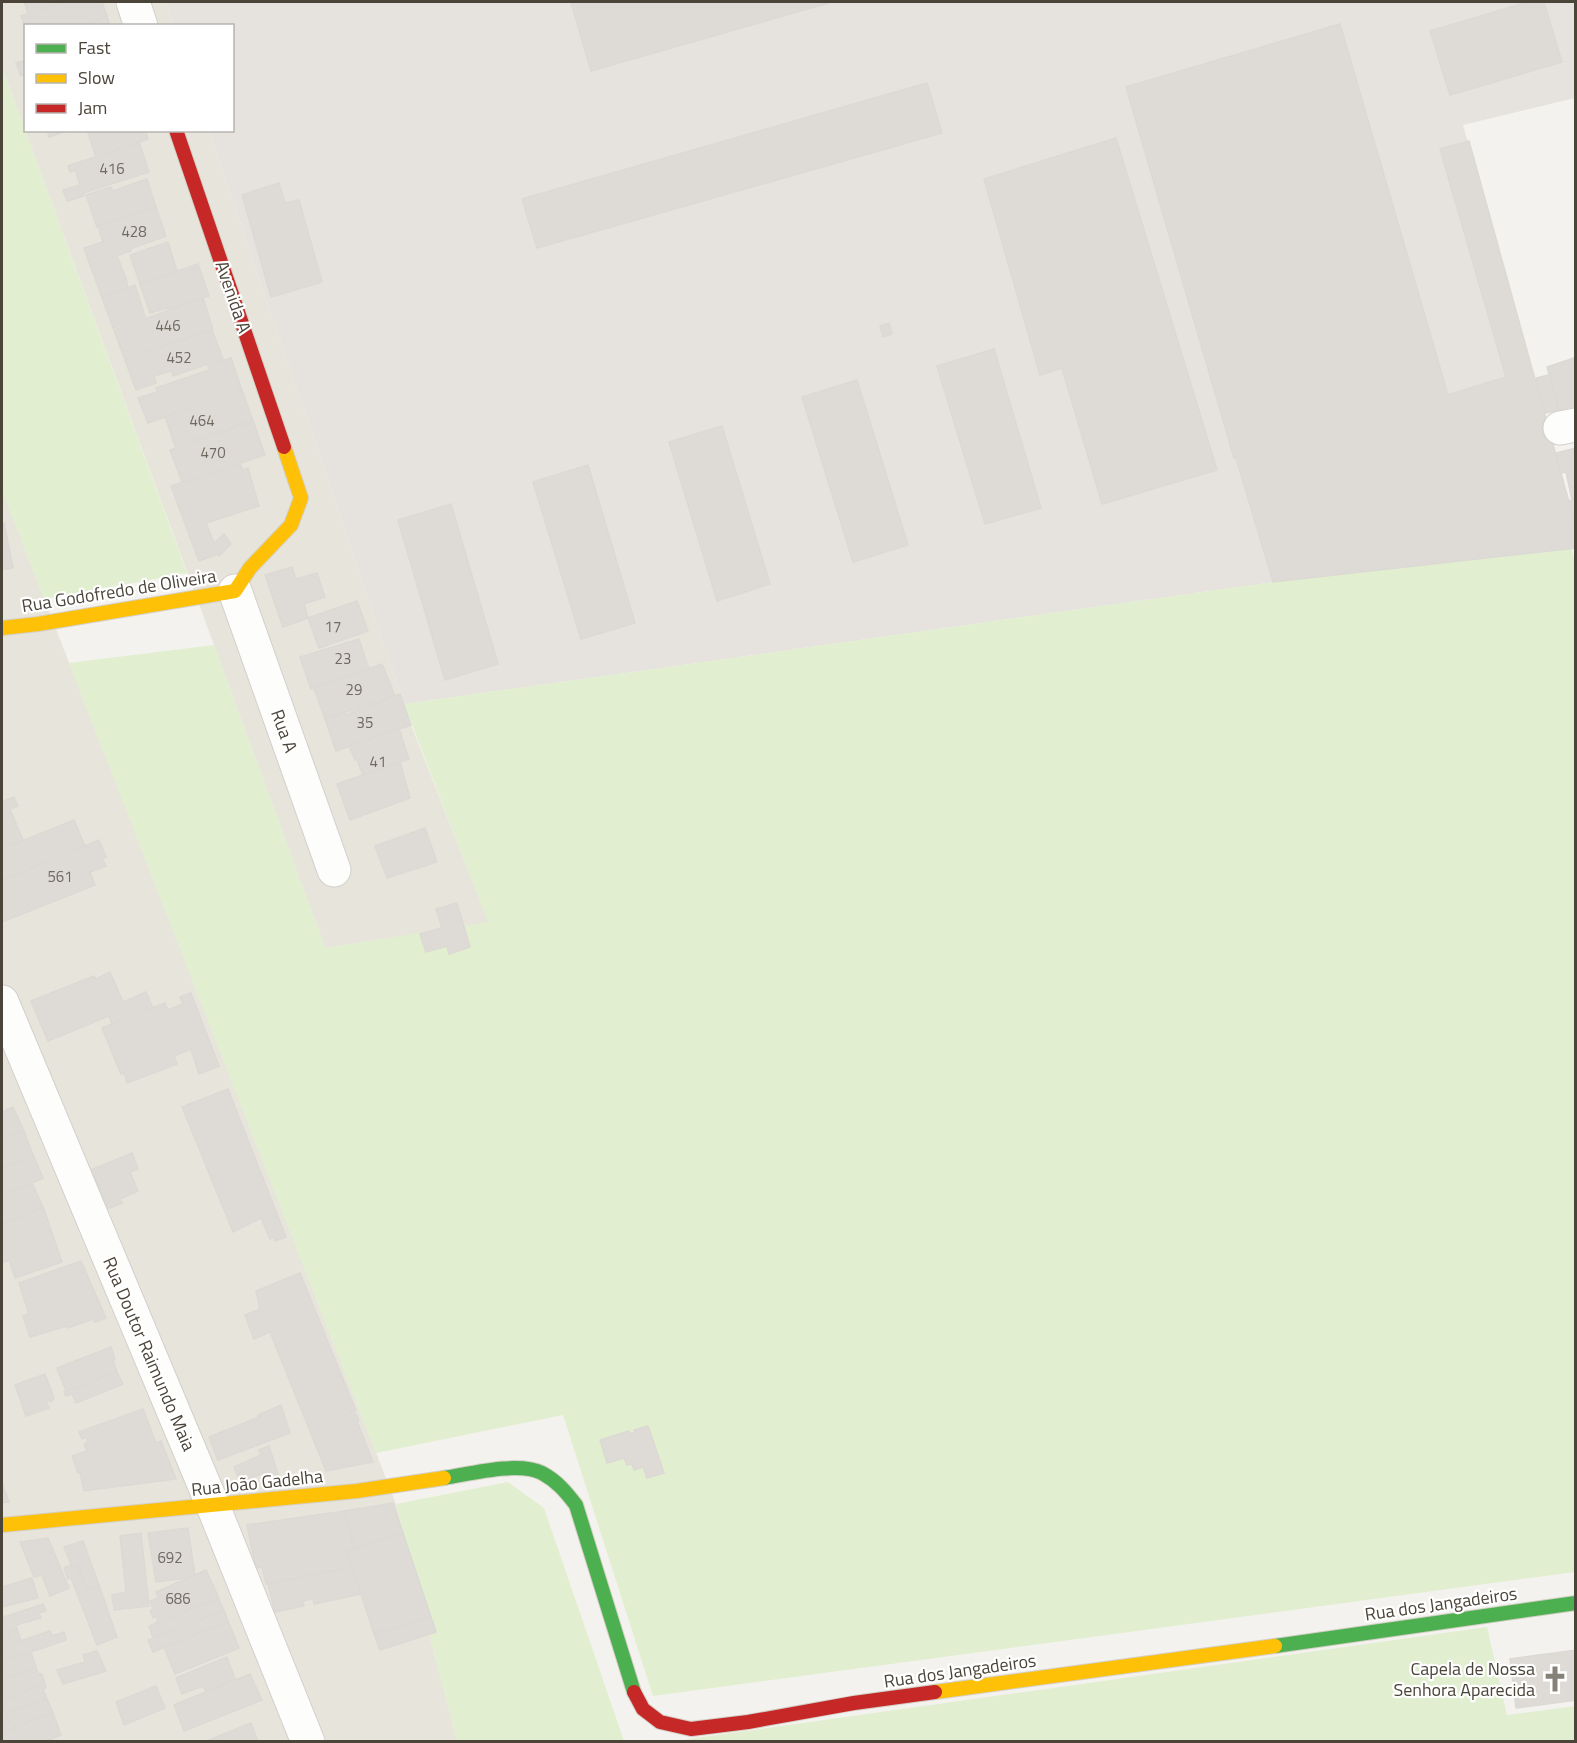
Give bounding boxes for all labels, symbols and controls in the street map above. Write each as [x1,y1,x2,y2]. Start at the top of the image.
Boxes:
legend [24,24,234,132]
text: Fast [78,34,111,61]
text: Slow [78,64,115,91]
text: Jam [78,94,107,121]
house number: 416 [99,157,125,180]
house number: 428 [121,220,147,243]
street label: Avenida A [209,257,259,337]
house number: 446 [155,314,181,337]
house number: 452 [166,346,192,369]
house number: 464 [189,409,215,432]
house number: 470 [200,441,226,464]
street label: Rua Godofredo de Oliveira [20,562,218,619]
house number: 17 [325,615,341,638]
house number: 23 [335,647,351,670]
house number: 29 [346,678,362,701]
street label: Rua A [264,705,305,757]
house number: 35 [357,711,373,734]
house number: 41 [370,750,386,773]
house number: 561 [47,865,73,888]
street label: Rua Doutor Raimundo Maia [96,1252,203,1455]
street label: Rua João Gadelha [190,1462,324,1503]
house number: 692 [157,1546,183,1569]
street label: Rua dos Jangadeiros [1363,1579,1519,1628]
house number: 686 [165,1587,191,1610]
street label: Rua dos Jangadeiros [882,1646,1038,1695]
place label: Capela de Nossa Senhora Aparecida [1393,1655,1535,1703]
church icon: Capela de Nossa Senhora Aparecida [1540,1664,1570,1694]

